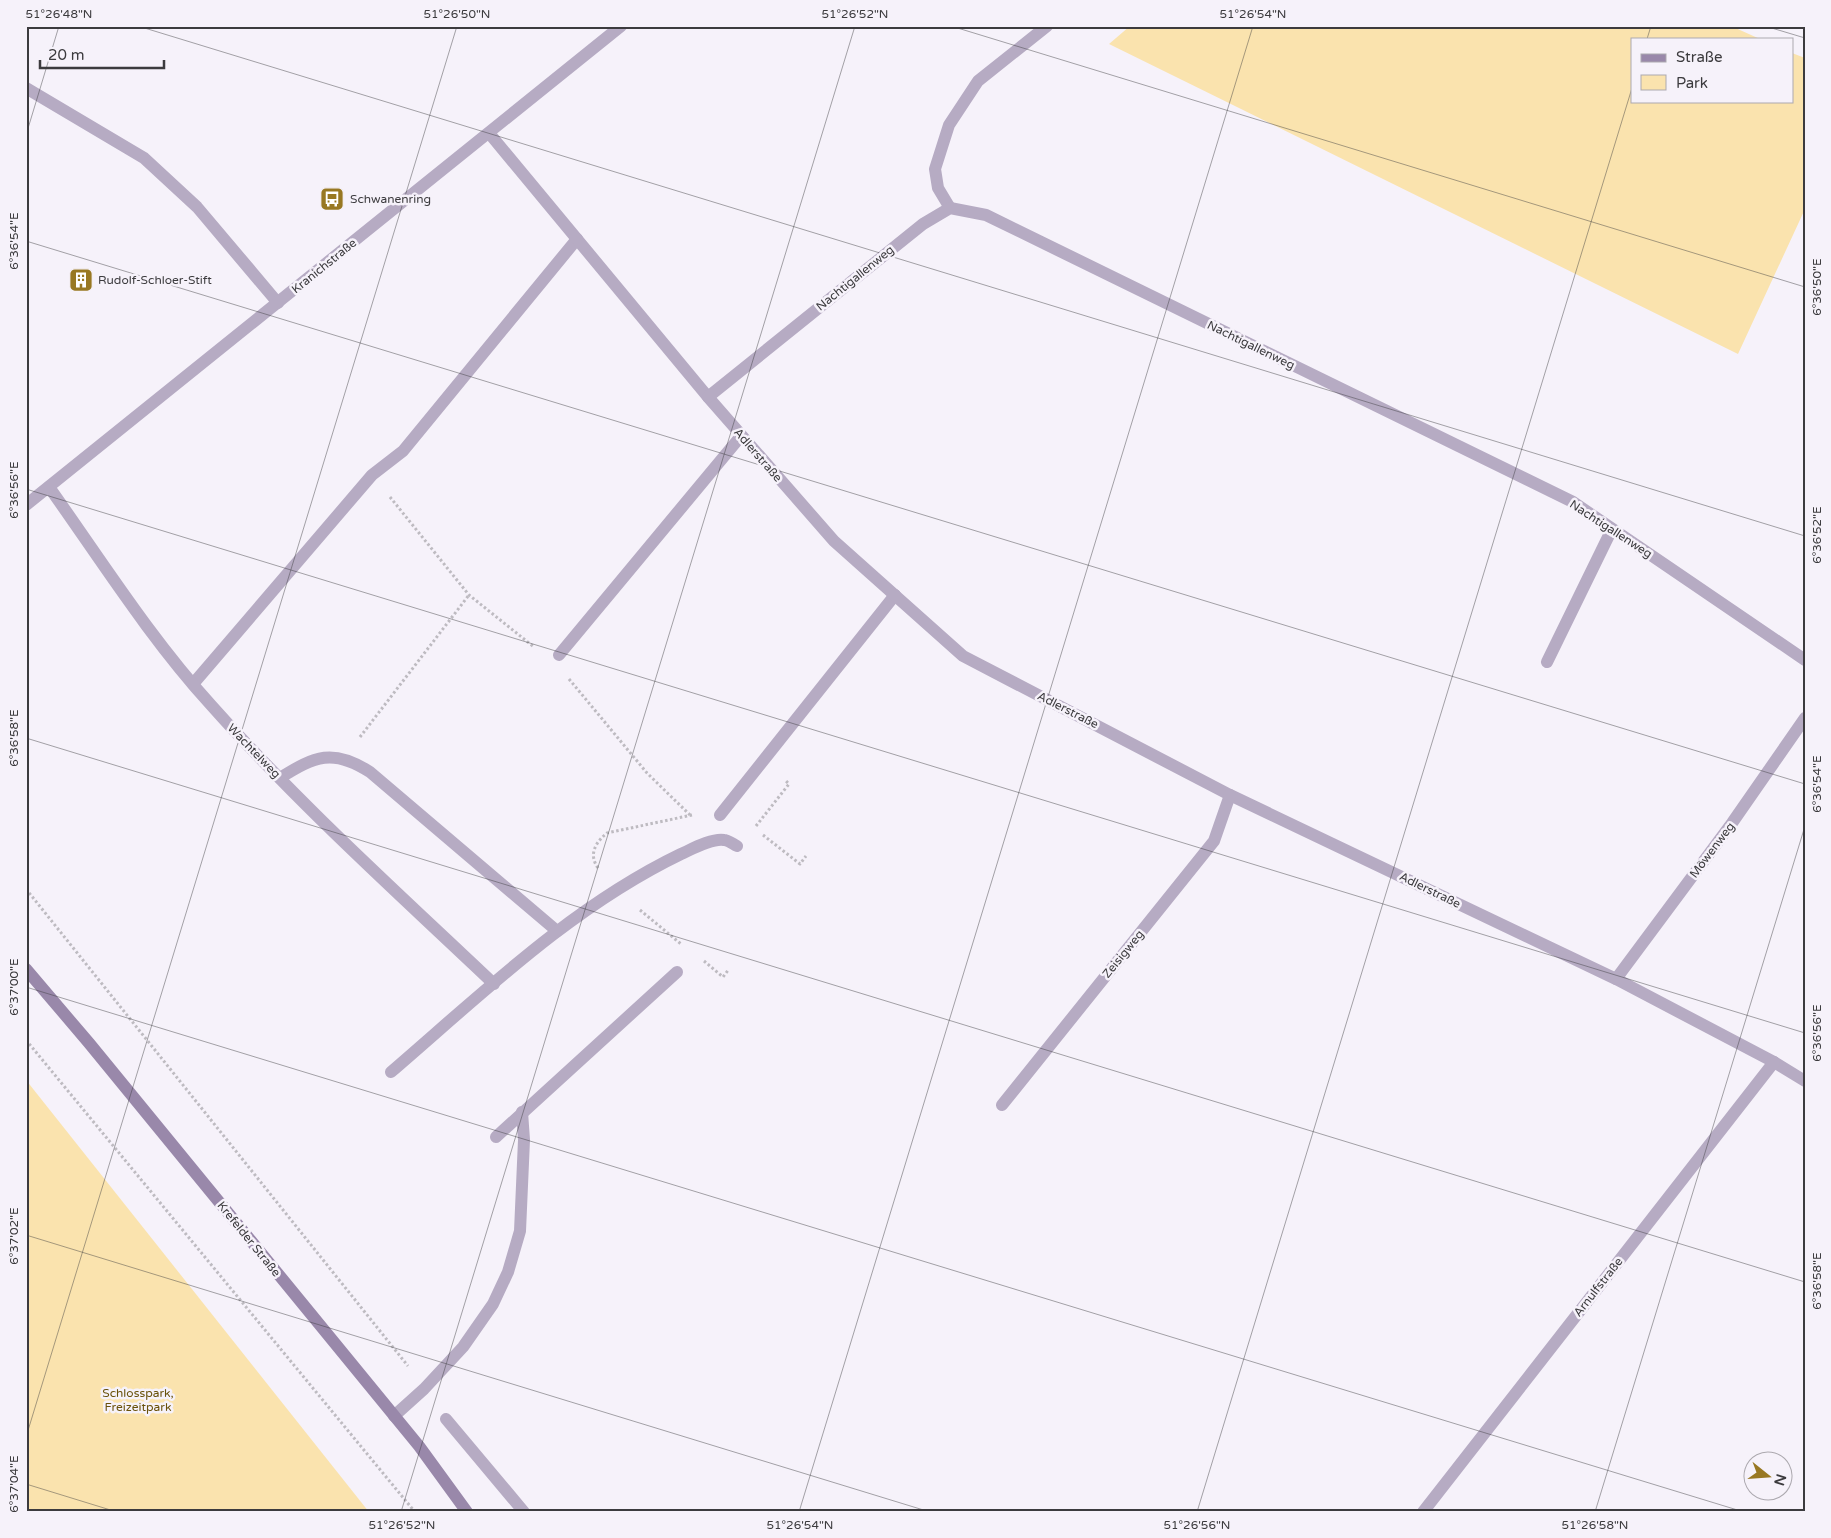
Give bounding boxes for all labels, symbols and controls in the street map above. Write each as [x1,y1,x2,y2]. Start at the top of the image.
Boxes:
text: 51°26'48"N [26,7,93,21]
text: 51°26'50"N [424,7,491,21]
text: 51°26'52"N [822,7,889,21]
text: 51°26'54"N [1220,7,1287,21]
scale bar [40,38,164,70]
legend [1631,38,1794,102]
text: 20 m [48,46,85,64]
text: Straße [1676,48,1722,66]
text: Park [1676,74,1708,92]
bus stop icon: Schwanenring [319,186,345,212]
place label: Schwanenring [350,192,431,206]
text: 6°36'54"E [7,212,21,270]
street label: Kranichstraße [289,236,359,296]
street label: Nachtigallenweg [813,242,897,314]
text: 6°36'50"E [1810,258,1824,316]
building icon: Rudolf-Schloer-Stift [68,267,94,293]
place label: Rudolf-Schloer-Stift [98,273,212,287]
street label: Nachtigallenweg [1205,318,1297,372]
street label: Adlerstraße [731,425,785,485]
text: 6°36'56"E [7,461,21,519]
street label: Nachtigallenweg [1567,497,1655,561]
text: 6°36'52"E [1810,506,1824,564]
street label: Adlerstraße [1035,689,1101,731]
text: 6°36'58"E [7,709,21,767]
street label: Wachtelweg [225,721,283,781]
text: 6°36'54"E [1810,755,1824,813]
street label: Möwenweg [1687,819,1737,881]
street label: Adlerstraße [1397,869,1463,911]
street label: Zeisigweg [1099,927,1147,981]
text: 6°37'00"E [7,958,21,1016]
text: 6°36'56"E [1810,1004,1824,1062]
street label: Krefelder Straße [214,1199,284,1279]
text: 6°37'02"E [7,1207,21,1265]
text: 6°36'58"E [1810,1252,1824,1310]
street label: Arnulfstraße [1571,1254,1626,1319]
park label: Schlosspark, Freizeitpark [102,1386,174,1414]
north arrow [1744,1450,1794,1500]
text: 6°37'04"E [7,1455,21,1513]
text: N [1770,1472,1790,1488]
text: 51°26'52"N [369,1518,436,1532]
text: 51°26'54"N [767,1518,834,1532]
text: 51°26'56"N [1164,1518,1231,1532]
text: 51°26'58"N [1562,1518,1629,1532]

